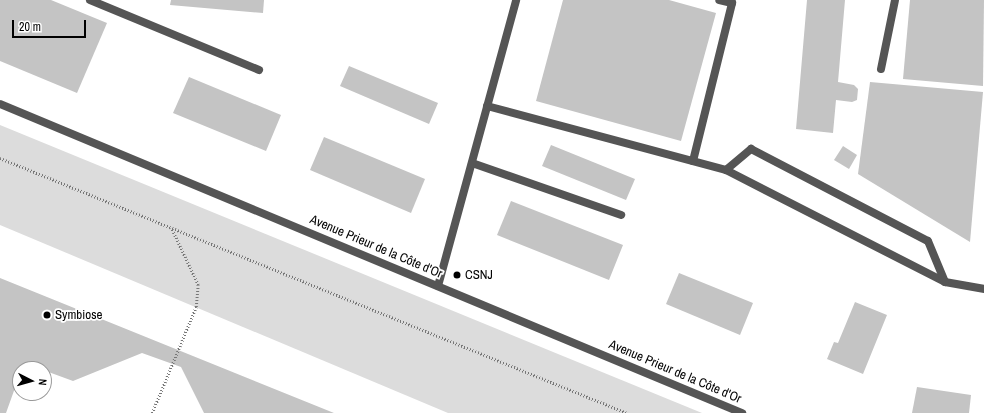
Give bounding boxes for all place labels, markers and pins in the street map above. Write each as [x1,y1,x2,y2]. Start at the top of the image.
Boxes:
place label: CSNJ [465,267,493,283]
marker: CSNJ [452,270,462,280]
place label: Symbiose [55,307,102,323]
marker: Symbiose [42,310,52,320]

